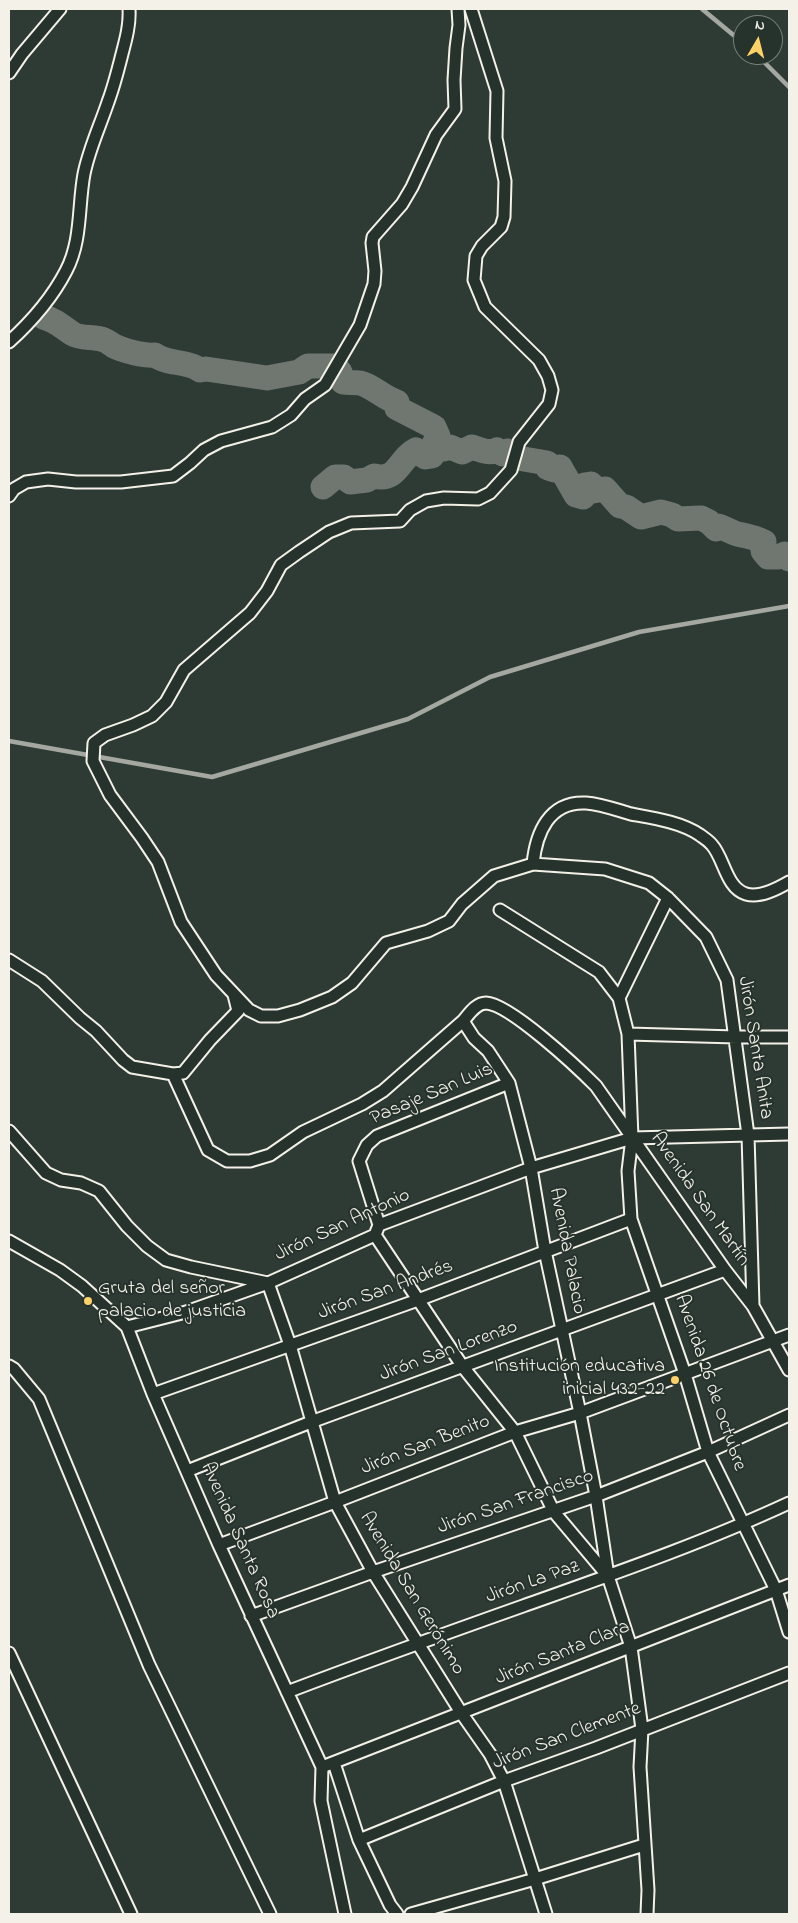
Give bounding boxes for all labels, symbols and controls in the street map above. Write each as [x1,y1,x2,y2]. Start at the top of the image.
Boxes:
north arrow [733,15,783,65]
text: N [754,15,766,37]
street label: Jirón Santa Anita [731,975,777,1121]
street label: Pasaje San Luis [367,1058,497,1132]
street label: Avenida San Martín [644,1128,754,1272]
street label: Jirón San Antonio [272,1184,414,1268]
street label: Avenida Palacio [542,1186,590,1316]
street label: Jirón San Andrés [315,1255,457,1327]
place label: Gruta del señor palacio de justicia [98,1278,246,1325]
street label: Avenida 26 de Octubre [668,1292,750,1474]
marker: Gruta del señor palacio de justicia [82,1295,94,1307]
street label: Jirón San Lorenzo [377,1316,521,1388]
place label: Institución educativa inicial 432-22 [494,1356,665,1403]
marker: Institución educativa inicial 432-22 [669,1374,681,1386]
street label: Jirón San Benito [358,1410,494,1482]
street label: Avenida Santa Rosa [194,1459,284,1623]
street label: Jirón San Francisco [435,1465,597,1541]
street label: Avenida San Gerónimo [353,1508,469,1680]
street label: Jirón La Paz [483,1556,583,1610]
street label: Jirón Santa Clara [492,1616,634,1692]
street label: Jirón San Clemente [490,1698,644,1776]

